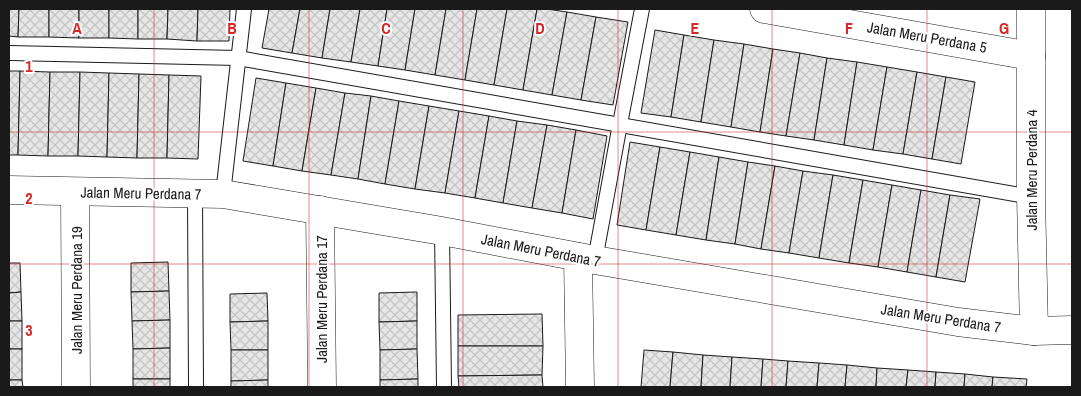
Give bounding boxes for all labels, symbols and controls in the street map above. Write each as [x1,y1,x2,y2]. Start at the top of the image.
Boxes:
street label: Jalan Meru Perdana 5 [866,16,989,58]
text: A [72,17,82,39]
text: B [227,17,237,39]
text: C [381,17,391,39]
text: D [535,17,545,39]
text: E [691,17,700,39]
text: F [845,17,853,39]
text: G [999,17,1009,39]
text: 1 [25,55,33,77]
street label: Jalan Meru Perdana 4 [1021,109,1042,231]
street label: Jalan Meru Perdana 7 [80,181,202,205]
text: 2 [25,187,33,209]
street label: Jalan Meru Perdana 19 [66,226,87,354]
street label: Jalan Meru Perdana 7 [480,228,603,272]
street label: Jalan Meru Perdana 17 [311,235,332,363]
street label: Jalan Meru Perdana 7 [880,298,1003,338]
text: 3 [25,319,33,341]

